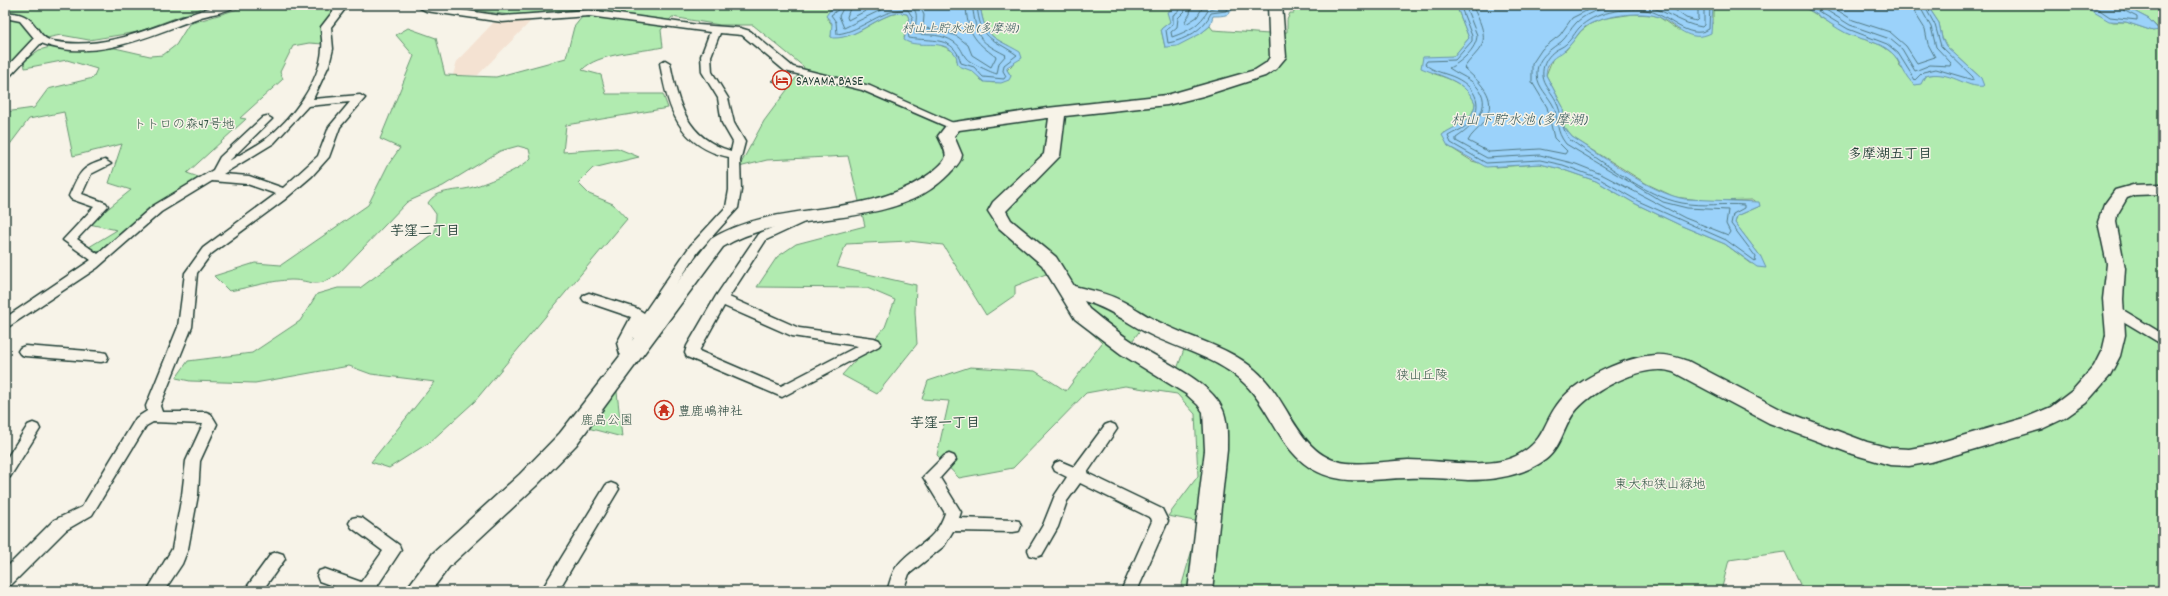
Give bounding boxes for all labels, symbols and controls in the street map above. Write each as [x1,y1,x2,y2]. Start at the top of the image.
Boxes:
water label: 村山上貯水池 (多摩湖) [902,21,1019,38]
hotel icon: SAYAMA BASE [771,69,793,91]
place label: SAYAMA BASE [796,73,863,92]
water label: 村山下貯水池 (多摩湖) [1451,111,1589,131]
park label: トトロの森47号地 [133,116,235,135]
district label: 多摩湖五丁目 [1848,145,1932,165]
district label: 芋窪二丁目 [390,222,460,242]
park label: 狭山丘陵 [1396,367,1448,386]
temple icon: 豊鹿嶋神社 [653,399,675,421]
place label: 豊鹿嶋神社 [678,403,743,422]
park label: 鹿島公園 [581,412,633,431]
district label: 芋窪一丁目 [910,414,980,434]
park label: 東大和狭山緑地 [1614,476,1706,495]

